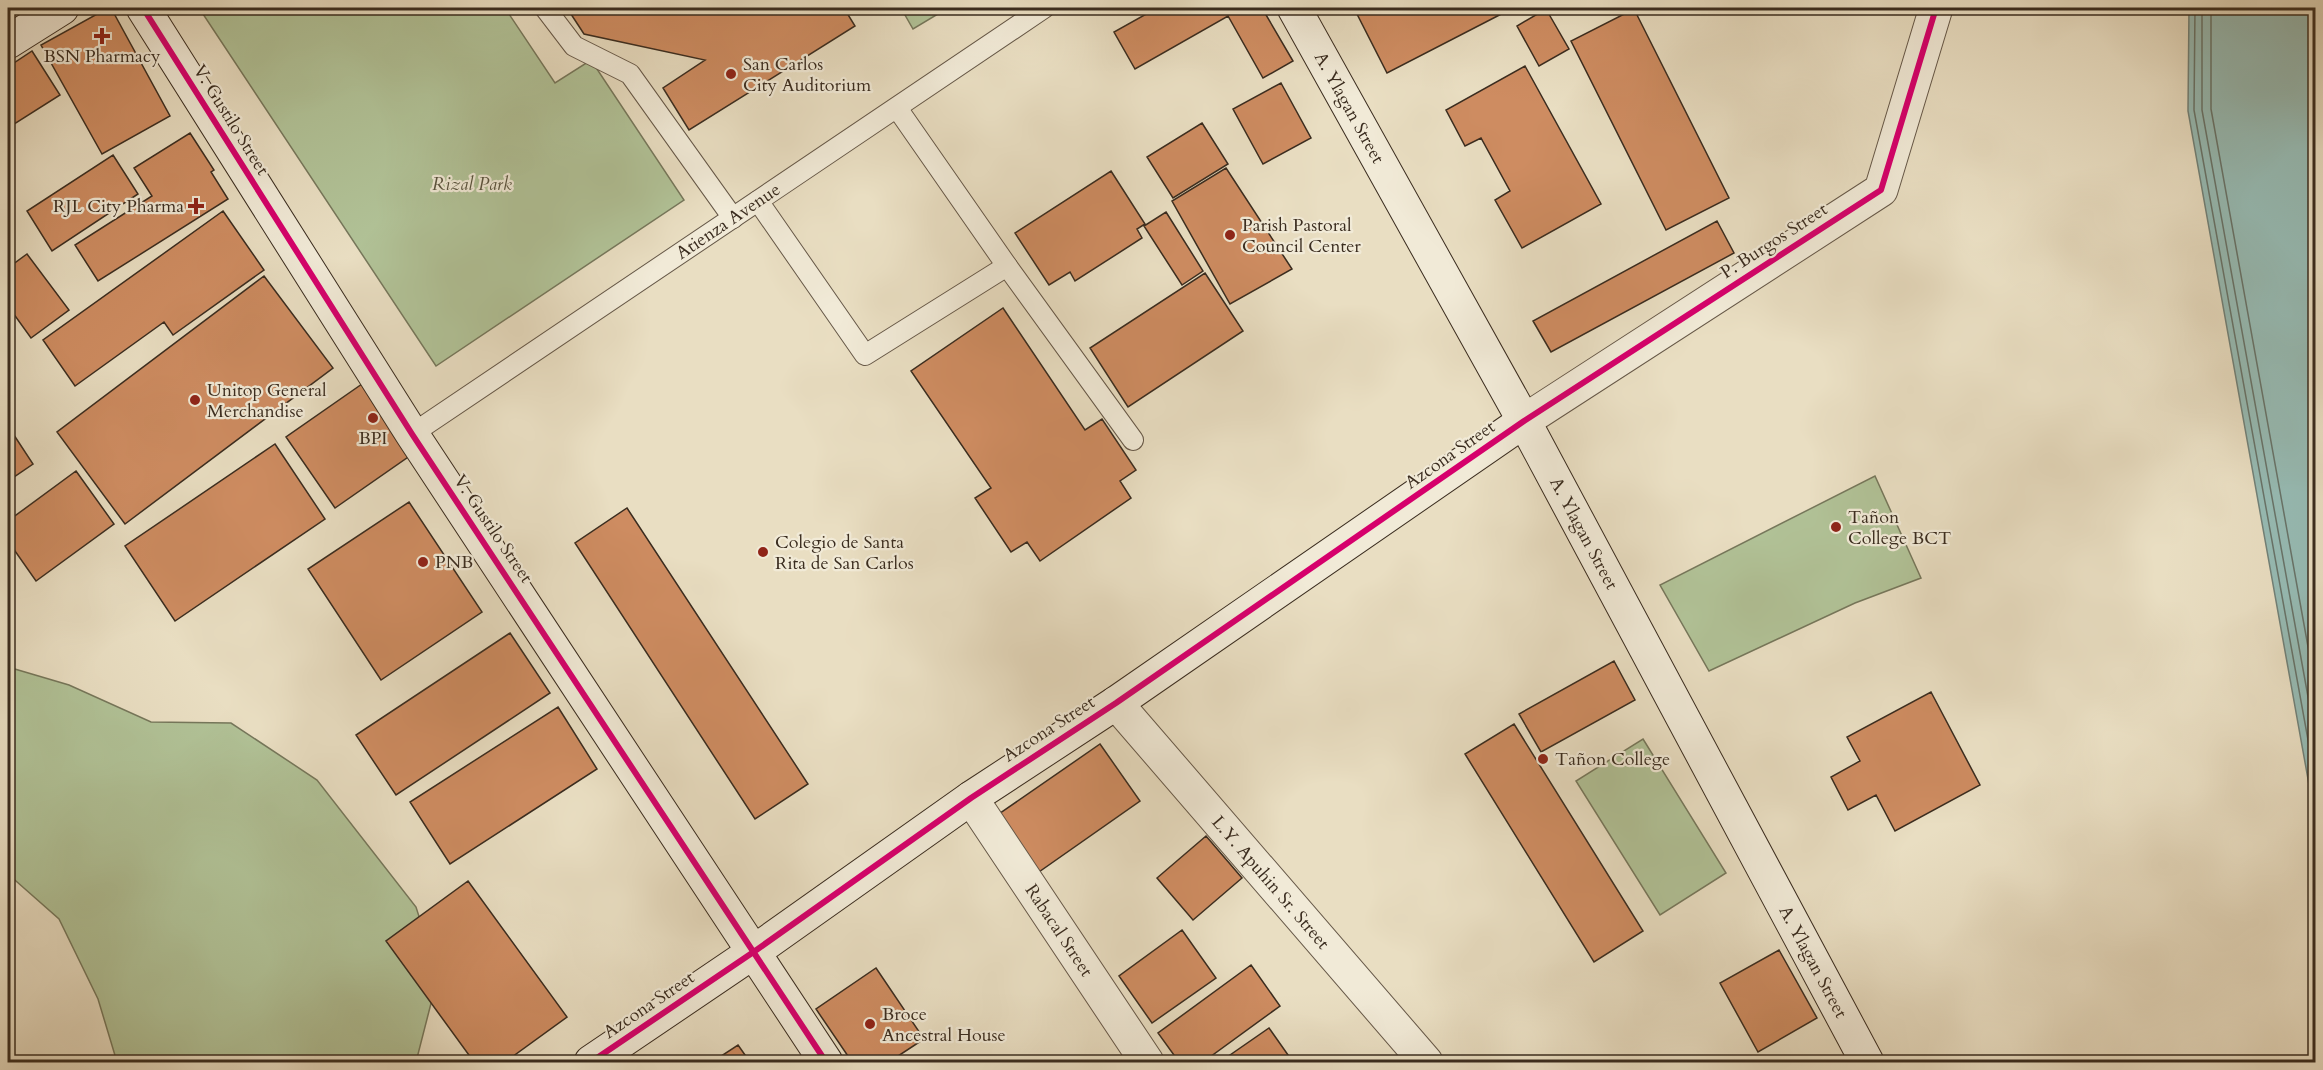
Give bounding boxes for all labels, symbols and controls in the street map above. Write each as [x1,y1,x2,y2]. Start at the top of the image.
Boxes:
marker: BSN Pharmacy [95,29,109,43]
place label: BSN Pharmacy [43,44,161,69]
street label: A. Ylagan Street [1308,47,1391,168]
place label: San Carlos City Auditorium [743,52,872,98]
street label: V. Gustilo Street [187,60,275,180]
marker: San Carlos City Auditorium [724,67,738,81]
park label: Rizal Park [432,172,512,197]
street label: Atienza Avenue [671,177,785,265]
place label: RJL City Pharma [53,194,184,219]
street label: P. Burgos Street [1716,197,1833,285]
marker: RJL City Pharma [189,199,203,213]
place label: Parish Pastoral Council Center [1242,213,1361,259]
marker: Parish Pastoral Council Center [1223,228,1237,242]
place label: Unitop General Merchandise [207,378,327,424]
marker: Unitop General Merchandise [188,393,202,407]
marker: BPI [366,411,380,425]
street label: Azcona Street [1400,414,1500,495]
place label: BPI [358,426,388,451]
street label: V. Gustilo Street [447,470,539,588]
street label: A. Ylagan Street [1544,473,1625,594]
place label: Tañon College BCT [1848,505,1951,551]
marker: Tañon College BCT [1829,520,1843,534]
place label: Colegio de Santa Rita de San Carlos [775,530,914,576]
marker: Colegio de Santa Rita de San Carlos [756,545,770,559]
place label: PNB [435,550,473,575]
marker: PNB [416,555,430,569]
street label: Azcona Street [998,690,1100,768]
place label: Tañon College [1555,747,1670,772]
marker: Tañon College [1536,752,1550,766]
street label: L.Y. Apuhin Sr. Street [1206,810,1336,955]
street label: Rabacal Street [1019,879,1099,982]
street label: A. Ylagan Street [1773,901,1854,1023]
street label: Azcona Street [599,965,700,1045]
place label: Broce Ancestral House [882,1002,1006,1048]
marker: Broce Ancestral House [863,1017,877,1031]

